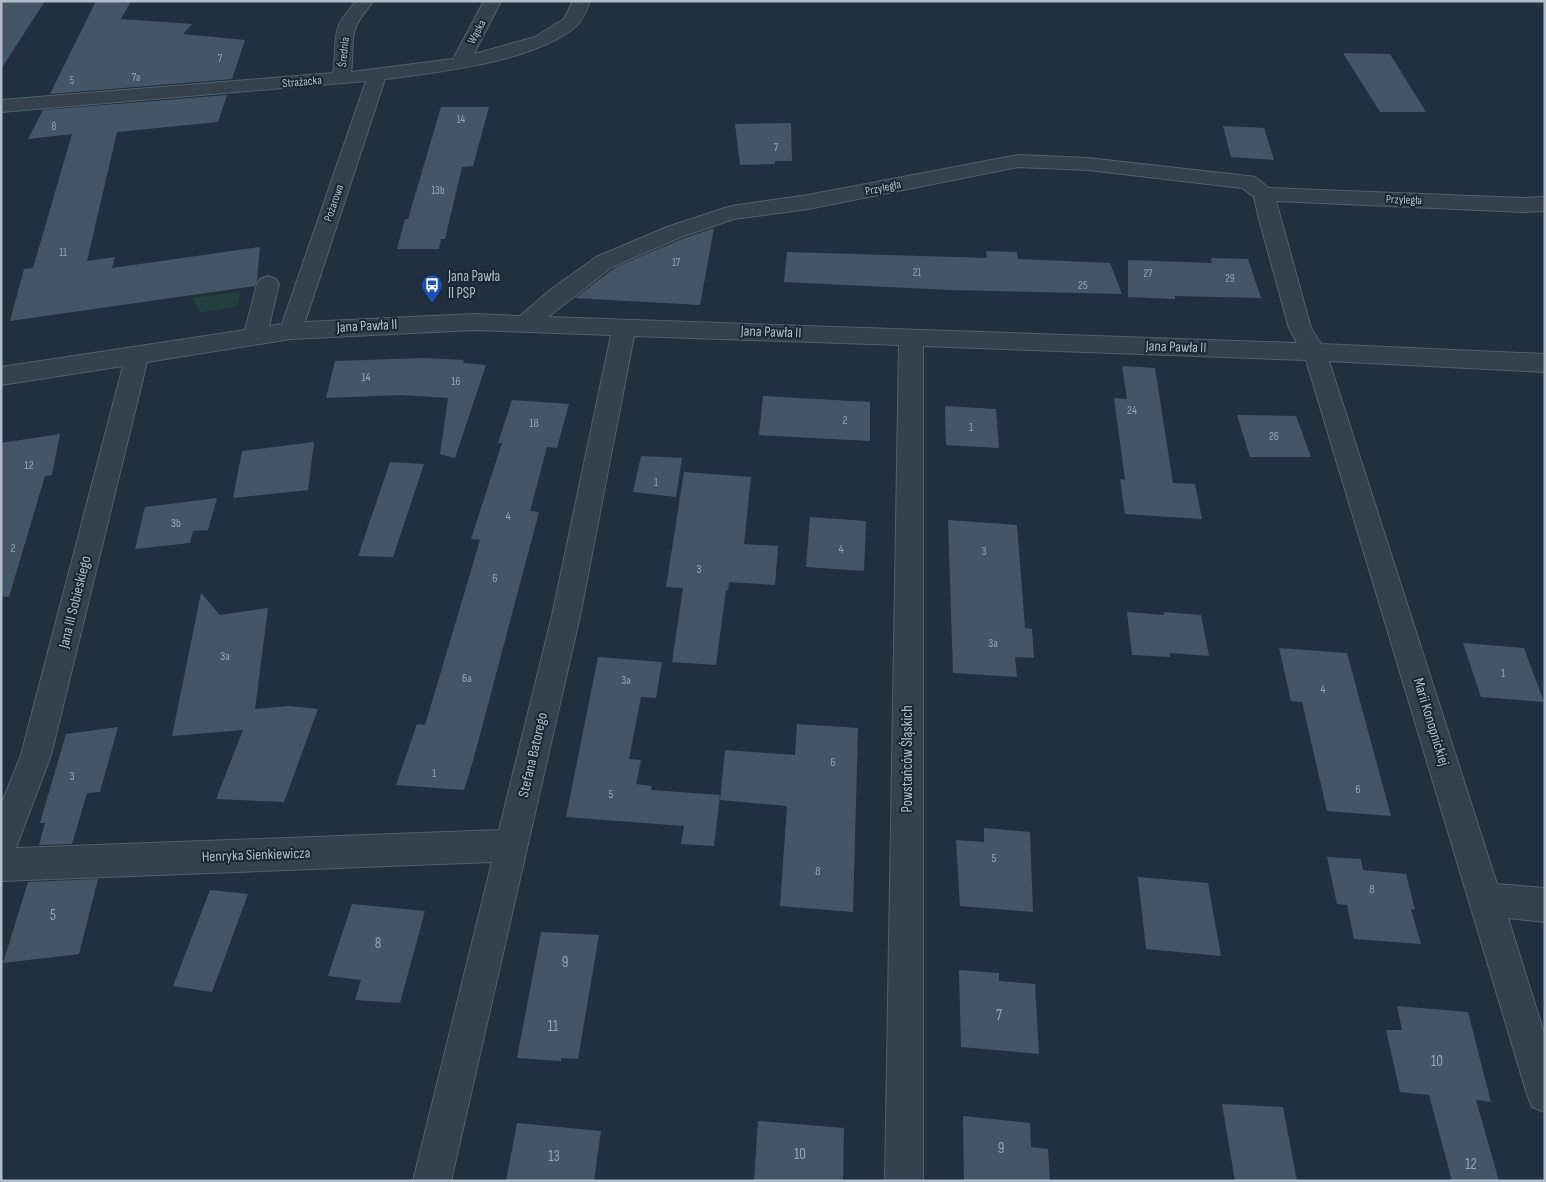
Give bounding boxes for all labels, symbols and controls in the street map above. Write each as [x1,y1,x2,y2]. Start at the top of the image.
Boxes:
street label: Wąska [464,17,490,47]
street label: Średnia [335,36,353,68]
house number: 7 [218,52,223,65]
house number: 7a [132,71,140,84]
street label: Strażacka [282,73,323,91]
house number: 5 [70,74,74,87]
house number: 14 [457,113,466,126]
house number: 8 [52,120,57,133]
house number: 7 [774,141,779,154]
street label: Przyległa [864,177,903,199]
street label: Pożarowa [321,182,347,224]
house number: 13b [431,184,445,197]
street label: Przyległa [1386,192,1423,208]
house number: 11 [59,246,67,259]
house number: 17 [672,256,681,269]
house number: 21 [913,266,921,279]
place label: Jana Pawła II PSP [447,267,500,303]
house number: 27 [1144,267,1153,280]
house number: 29 [1225,272,1235,285]
bus stop icon: Jana Pawła II PSP [420,273,444,304]
house number: 25 [1078,278,1088,293]
street label: Jana Pawła II [335,315,398,337]
street label: Jana Pawła II [739,321,802,343]
street label: Jana Pawła II [1144,336,1207,358]
house number: 14 [361,370,371,385]
house number: 16 [451,374,461,389]
house number: 24 [1127,403,1137,418]
house number: 2 [843,413,848,428]
house number: 18 [529,416,539,431]
house number: 1 [969,420,974,435]
house number: 26 [1269,429,1279,444]
house number: 12 [24,458,34,473]
house number: 1 [654,475,659,490]
house number: 4 [505,509,511,524]
house number: 3b [171,516,181,531]
house number: 2 [11,541,16,556]
house number: 4 [838,542,844,557]
house number: 3 [981,544,987,559]
street label: Jana III Sobieskiego [54,554,96,651]
house number: 3 [696,562,702,577]
house number: 6 [492,571,498,586]
house number: 3a [988,636,998,651]
house number: 3a [220,649,230,664]
house number: 1 [1501,666,1506,681]
house number: 6a [462,671,472,686]
house number: 3a [621,673,631,688]
street label: Marii Konopnickiej [1409,676,1453,769]
house number: 4 [1320,682,1326,697]
street label: Powstańców Śląskich [898,705,917,813]
street label: Stefana Batorego [514,711,552,799]
house number: 6 [830,755,836,770]
house number: 1 [432,766,437,781]
house number: 3 [69,769,75,784]
house number: 6 [1355,782,1361,797]
house number: 5 [609,787,614,802]
street label: Henryka Sienkiewicza [201,844,311,866]
house number: 5 [992,851,997,866]
house number: 8 [815,864,821,879]
house number: 8 [1369,882,1375,897]
house number: 5 [50,906,56,925]
house number: 8 [375,934,381,953]
house number: 9 [562,953,568,972]
house number: 7 [996,1006,1002,1025]
house number: 11 [548,1017,559,1036]
house number: 10 [1431,1052,1443,1071]
house number: 9 [998,1139,1004,1158]
house number: 10 [794,1145,806,1164]
house number: 13 [548,1147,560,1166]
house number: 12 [1465,1155,1477,1174]

